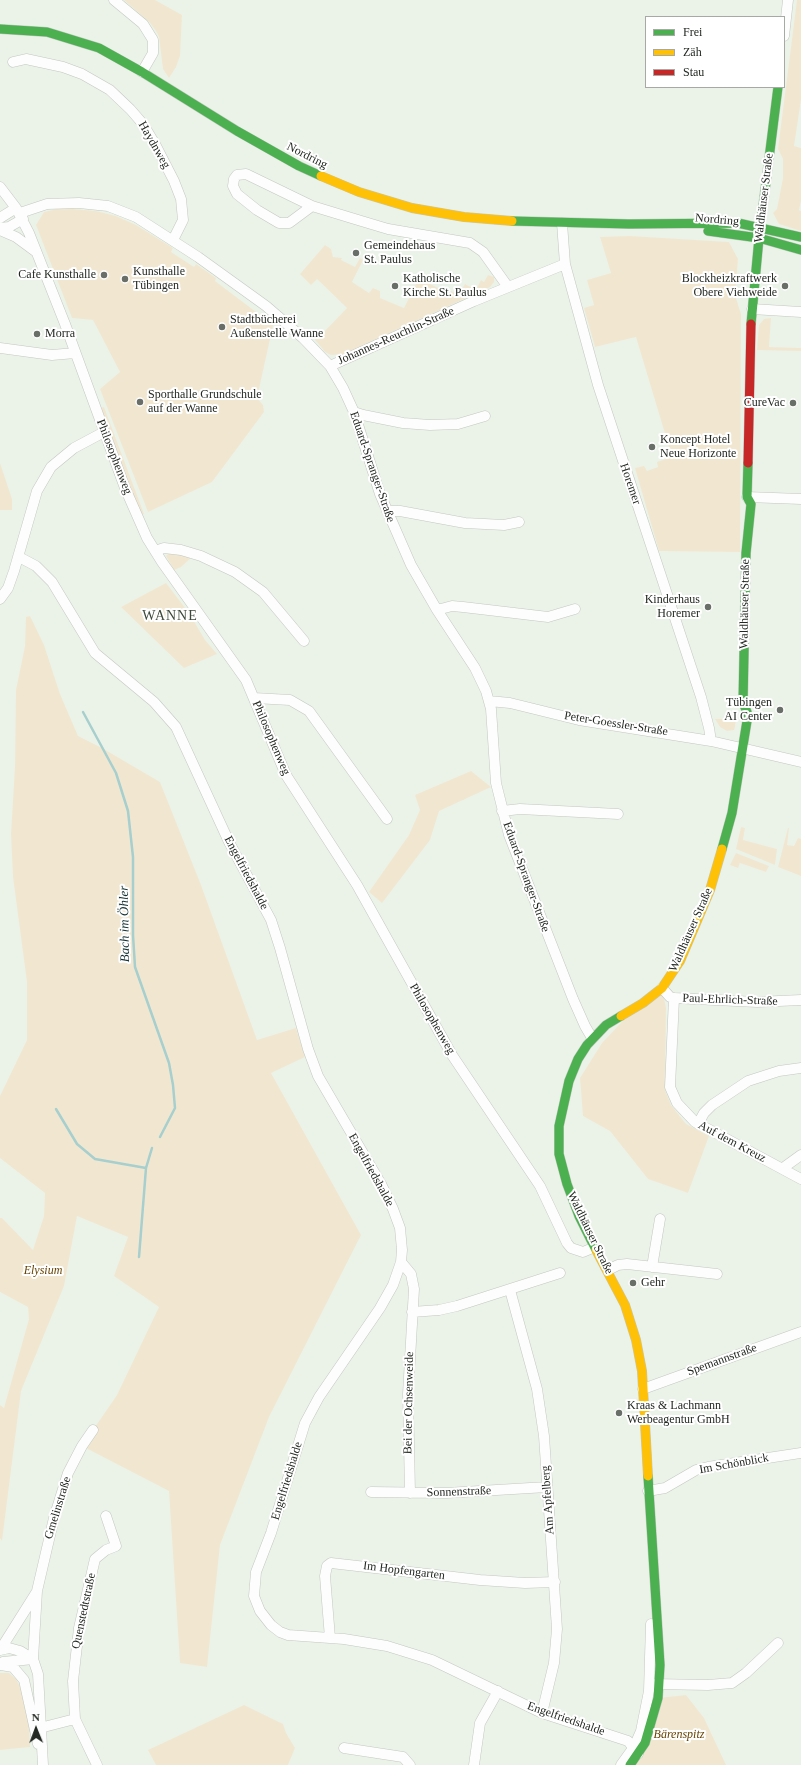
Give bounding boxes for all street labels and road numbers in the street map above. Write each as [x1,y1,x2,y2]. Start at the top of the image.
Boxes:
street label: Haydnweg [135,119,173,171]
street label: Nordring [284,140,330,172]
street label: Waldhäuser Straße [751,152,777,244]
street label: Nordring [694,211,740,229]
street label: Johannes-Reuchlin-Straße [336,304,456,368]
street label: Eduard-Spranger-Straße [346,410,398,524]
street label: Philosophenweg [93,417,135,497]
street label: Horemer [616,461,644,507]
street label: Waldhäuser Straße [737,559,753,649]
street label: Philosophenweg [249,699,293,777]
street label: Peter-Goessler-Straße [563,709,669,739]
street label: Eduard-Spranger-Straße [499,820,553,934]
street label: Engelfriedshalde [221,834,271,912]
street label: Waldhäuser Straße [666,886,716,974]
street label: Philosophenweg [406,981,458,1057]
street label: Paul-Ehrlich-Straße [682,991,778,1009]
street label: Auf dem Kreuz [696,1118,768,1166]
street label: Engelfriedshalde [345,1131,397,1209]
street label: Waldhäuser Straße [564,1189,616,1277]
street label: Spemannstraße [685,1341,759,1379]
street label: Bei der Ochsenweide [401,1352,417,1454]
street label: Engelfriedshalde [268,1440,306,1522]
street label: Im Schönblick [698,1451,770,1477]
street label: Am Apfelberg [538,1465,558,1535]
street label: Gmelinstraße [42,1475,74,1541]
street label: Sonnenstraße [426,1484,492,1500]
street label: Im Hopfengarten [362,1559,446,1583]
street label: Quenstedtstraße [69,1572,99,1650]
street label: Engelfriedshalde [525,1699,607,1739]

